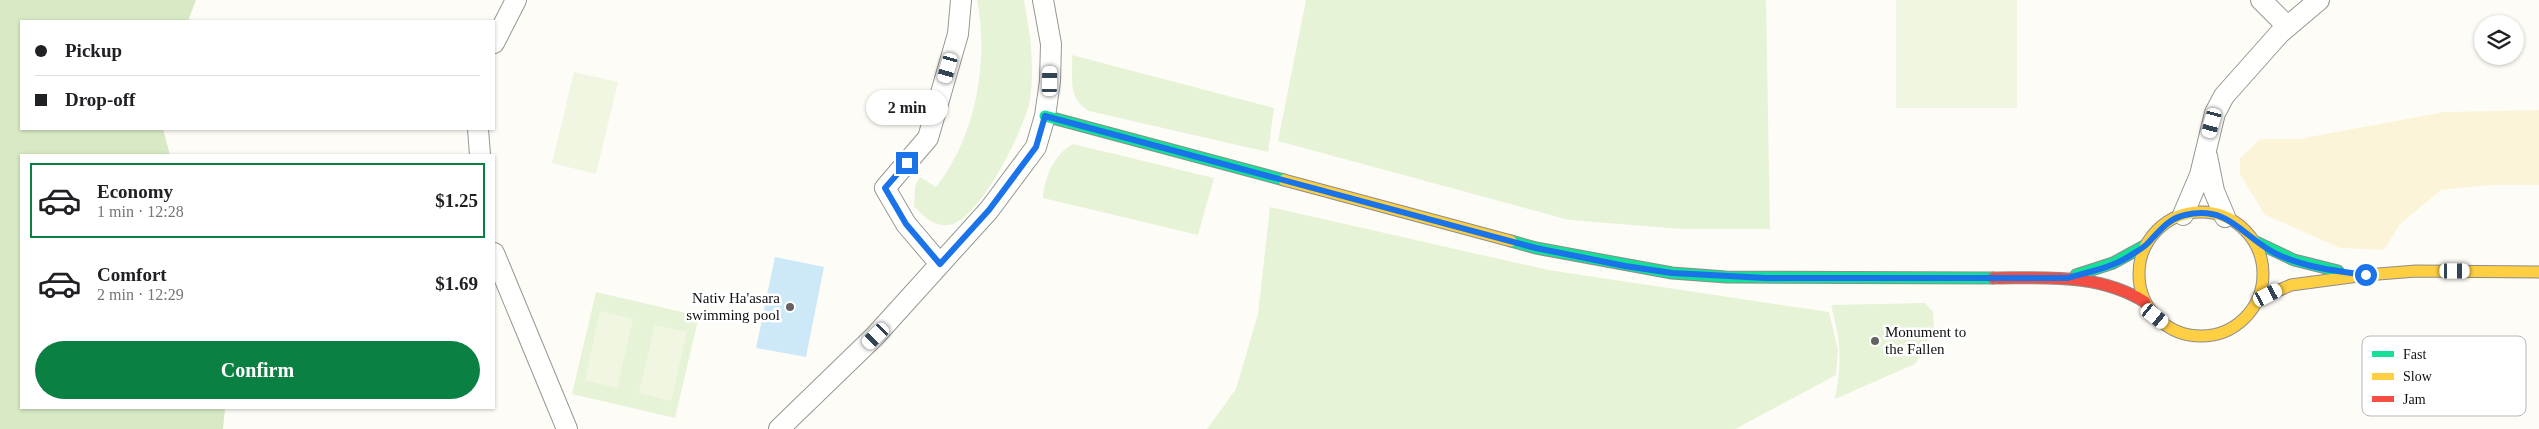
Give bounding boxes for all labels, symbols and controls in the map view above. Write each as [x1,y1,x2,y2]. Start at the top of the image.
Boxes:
map controls [2474,15,2524,65]
button: layers [2474,15,2524,65]
text: Pickup [65,40,122,61]
car [936,52,959,84]
car [1042,66,1057,96]
text: Drop-off [65,89,135,110]
callout: 2 min [866,90,948,126]
text: 2 min [888,99,926,116]
car [2200,107,2223,139]
route end [896,152,918,174]
icon: car [37,178,82,223]
text: Economy [97,181,173,202]
text: $1.25 [435,190,478,211]
text: 1 min · 12:28 [97,203,184,220]
icon: car [37,261,82,306]
text: Comfort [97,264,167,285]
route start [2355,264,2377,286]
car [2440,264,2470,279]
text: $1.69 [435,273,478,294]
car [2251,282,2284,308]
text: 2 min · 12:29 [97,286,184,303]
place label: Nativ Ha'asara swimming pool [686,290,780,323]
marker: Nativ Ha'asara swimming pool [784,301,796,313]
car [2138,301,2171,331]
car [859,320,892,352]
place label: Monument to the Fallen [1885,324,1966,357]
marker: Monument to the Fallen [1869,335,1881,347]
legend [2362,336,2526,416]
button: Confirm [35,341,480,399]
text: Fast [2403,347,2426,362]
text: Slow [2403,369,2433,384]
text: Jam [2403,392,2426,407]

